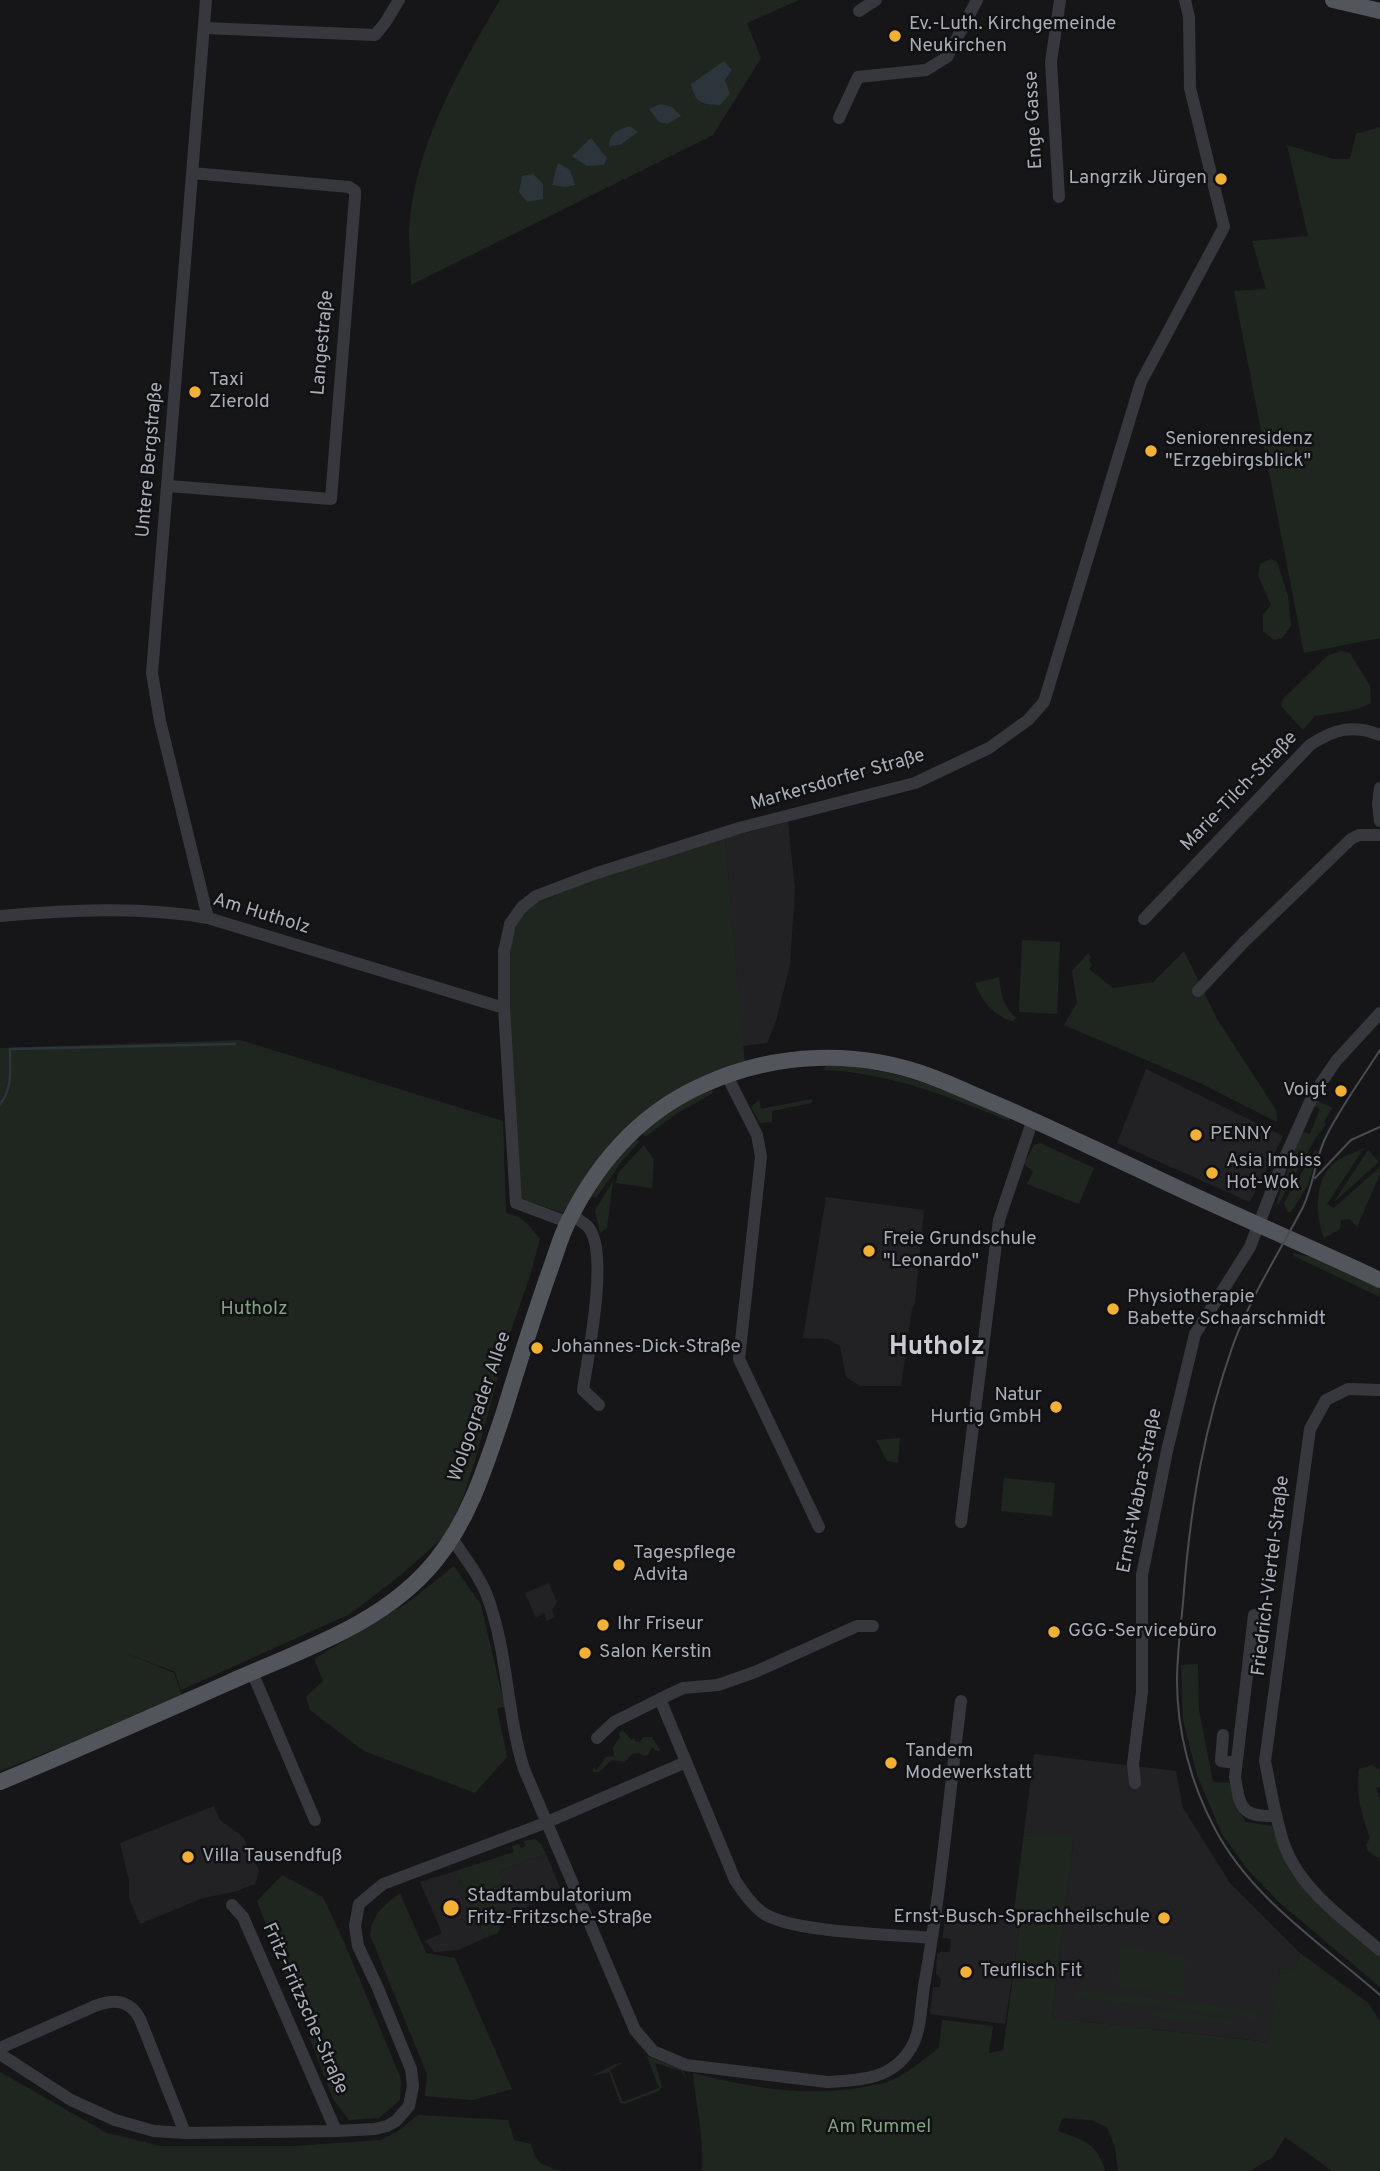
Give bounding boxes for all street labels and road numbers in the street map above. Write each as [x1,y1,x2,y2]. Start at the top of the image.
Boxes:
street label: Enge Gasse [1021,70,1049,170]
street label: Langestraße [308,290,340,396]
street label: Untere Bergstraße [133,381,169,539]
street label: Marie-Tilch-Straße [1177,727,1303,857]
street label: Markersdorfer Straße [748,745,928,817]
street label: Am Hutholz [210,889,312,941]
street label: Wolgograder Allee [445,1329,517,1485]
street label: Ernst-Wabra-Straße [1114,1407,1168,1575]
street label: Friedrich-Viertel-Straße [1248,1475,1296,1677]
street label: Fritz-Fritzsche-Straße [256,1920,352,2098]

